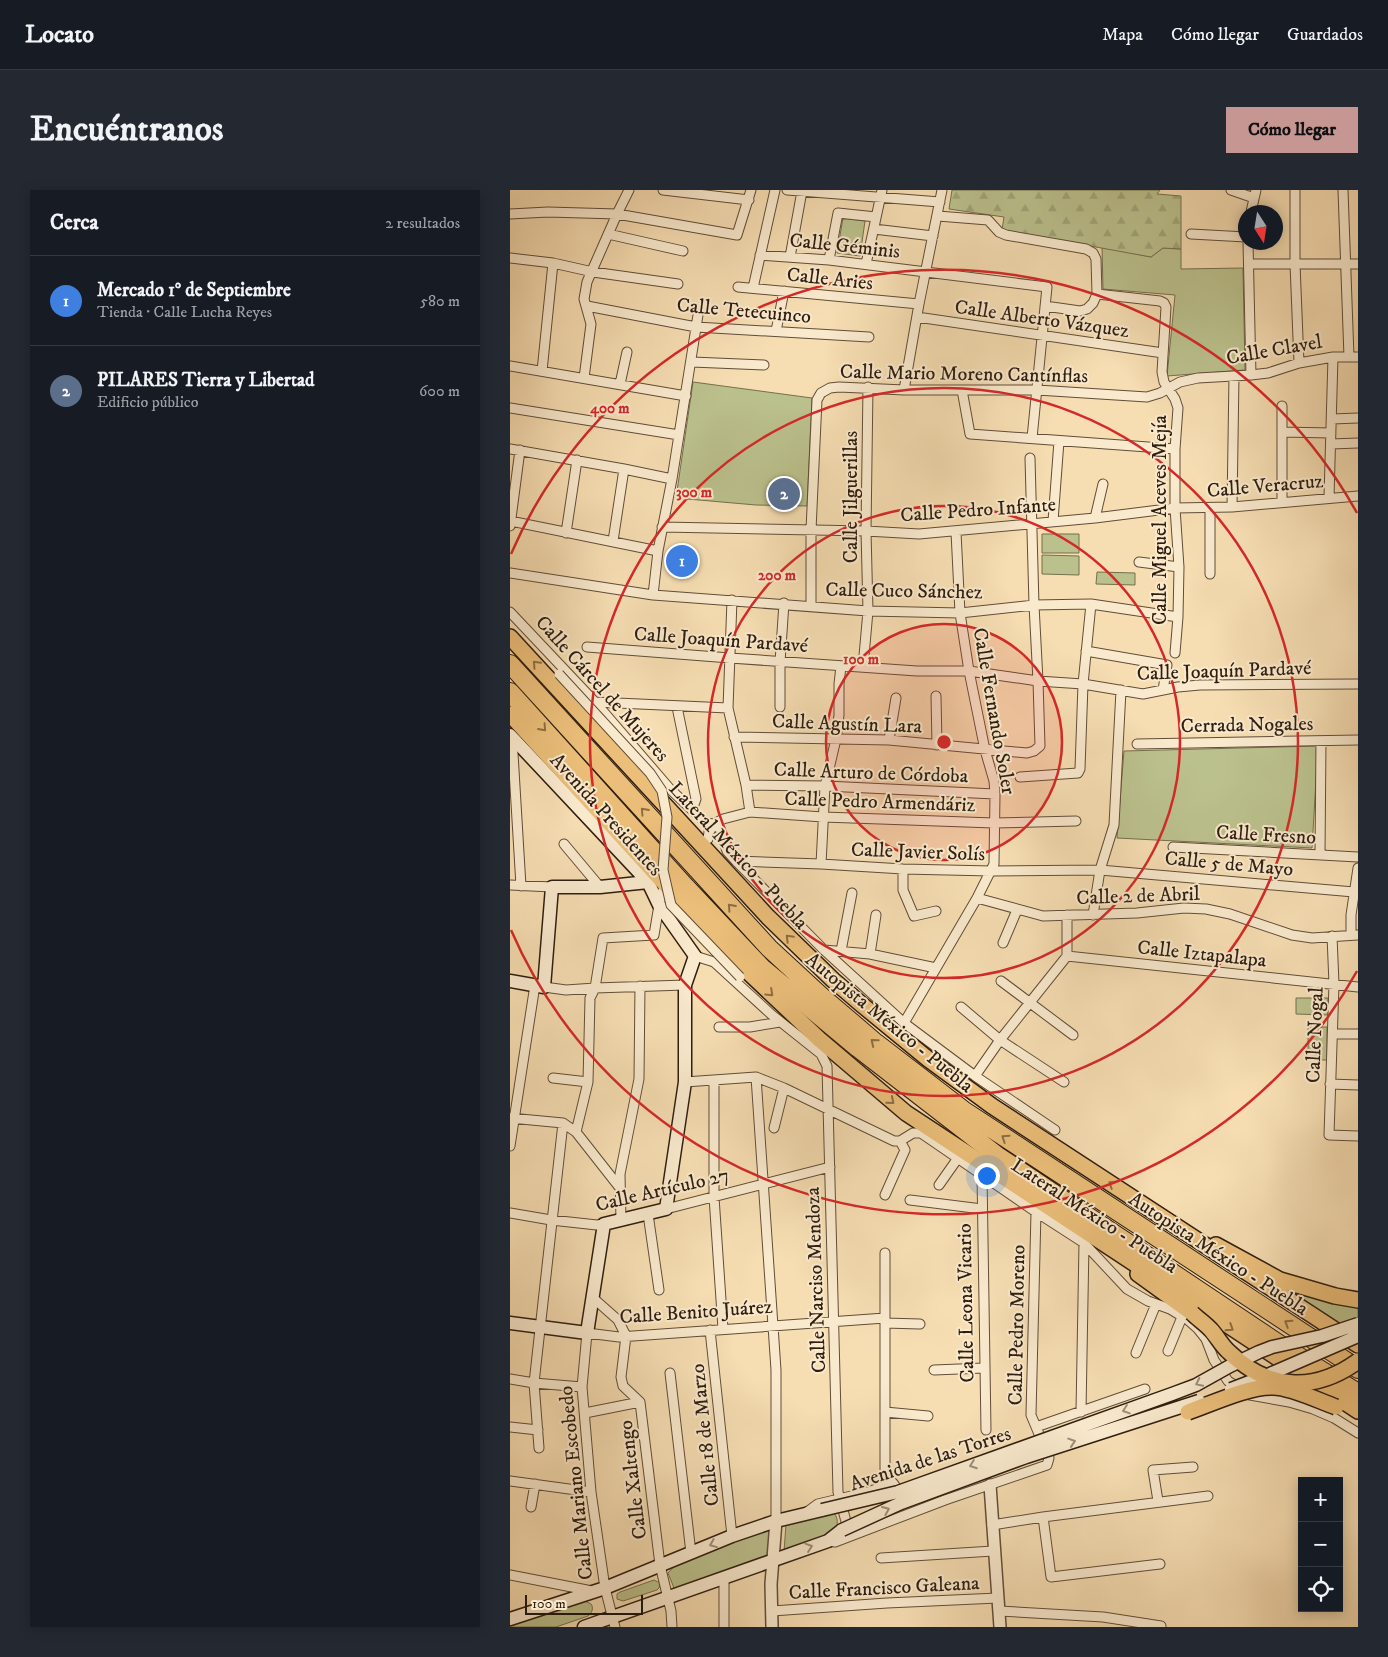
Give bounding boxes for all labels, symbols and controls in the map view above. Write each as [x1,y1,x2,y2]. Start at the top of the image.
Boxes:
text: Locato [25,20,94,50]
text: Mapa [1102,24,1143,46]
text: Cómo llegar [1171,24,1259,46]
text: Guardados [1287,24,1363,46]
button: Cómo llegar [1226,107,1358,153]
text: Encuéntranos [30,108,224,152]
north arrow [1238,205,1283,250]
text: Cerca [50,210,98,236]
text: 2 resultados [385,213,460,233]
street label: Calle Géminis [788,228,902,265]
street label: Calle Aries [785,263,875,296]
text: Mercado 1° de Septiembre [97,279,291,302]
text: 1 [63,291,69,311]
text: 580 m [420,291,460,311]
street label: Calle Tetecuinco [676,293,812,330]
street label: Calle Alberto Vázquez [953,295,1131,344]
text: Tienda · Calle Lucha Reyes [97,302,272,322]
street label: Calle Clavel [1224,330,1324,371]
street label: Calle Mario Moreno Cantínflas [840,360,1089,389]
text: PILARES Tierra y Libertad [97,369,315,392]
text: 2 [62,381,70,401]
text: 600 m [419,381,460,401]
text: Edificio público [97,392,198,412]
text: 400 m [589,399,630,418]
street label: Calle Miguel Aceves Mejía [1148,414,1173,625]
street label: Calle Jilguerillas [839,430,864,563]
street label: Calle Veracruz [1206,469,1325,504]
pin: 2 [768,475,800,513]
text: 300 m [676,483,713,502]
street label: Calle Pedro Infante [899,493,1057,528]
pin: 1 [666,542,698,580]
text: 200 m [758,566,797,585]
street label: Calle Cuco Sánchez [825,578,983,605]
street label: Calle Cárcel de Mujeres [530,611,674,768]
street label: Calle Joaquín Pardavé [633,622,810,659]
street label: Calle Fernando Soler [967,626,1021,797]
text: 100 m [843,650,880,669]
street label: Calle Joaquín Pardavé [1136,656,1312,687]
one-way arrow [533,661,542,670]
street label: Calle Agustín Lara [771,709,923,740]
street label: Cerrada Nogales [1181,712,1314,739]
one-way arrow [537,723,546,732]
centre of rings [935,733,953,751]
street label: Avenida Presidentes [544,748,668,882]
street label: Calle Arturo de Córdoba [773,758,969,789]
street label: Lateral México - Puebla [663,777,813,936]
street label: Calle Pedro Armendáriz [784,787,976,818]
one-way arrow [641,808,650,817]
street label: Calle Fresno [1215,820,1317,851]
street label: Calle Javier Solís [850,838,986,867]
street label: Calle 5 de Mayo [1164,846,1294,883]
street label: Calle 2 de Abril [1076,882,1200,911]
one-way arrow [728,903,737,912]
one-way arrow [786,934,795,943]
street label: Calle Iztapalapa [1136,935,1268,974]
street label: Autopista México - Puebla [800,948,979,1099]
one-way arrow [764,987,773,996]
street label: Calle Nogal [1301,987,1330,1084]
one-way arrow [871,1039,880,1048]
one-way arrow [886,1095,895,1104]
one-way arrow [1002,1135,1011,1144]
street label: Lateral México - Puebla [1006,1153,1183,1280]
street label: Calle Artículo 27 [593,1163,731,1218]
your location [974,1163,1000,1189]
one-way arrow [1109,1181,1118,1190]
street label: Calle Narciso Mendoza [801,1186,832,1373]
street label: Autopista México - Puebla [1124,1187,1313,1322]
street label: Calle Leona Vicario [953,1223,980,1383]
street label: Calle Pedro Moreno [1004,1244,1031,1406]
street label: Calle Benito Juárez [619,1295,774,1330]
one-way arrow [1284,1319,1293,1329]
one-way arrow [1224,1321,1233,1331]
street label: Calle 18 de Marzo [686,1362,725,1507]
one-way arrow [1195,1377,1204,1387]
street label: Calle Mariano Escobedo [554,1385,599,1581]
one-way arrow [1122,1405,1131,1415]
street label: Calle Xaltengo [614,1419,653,1541]
street label: Avenida de las Torres [847,1421,1015,1497]
one-way arrow [1067,1438,1075,1448]
one-way arrow [969,1459,978,1469]
map controls [1298,1477,1343,1612]
button: + [1298,1477,1343,1522]
one-way arrow [881,1505,890,1516]
button: − [1298,1522,1343,1567]
one-way arrow [709,1538,718,1548]
one-way arrow [804,1543,812,1553]
button: locate [1298,1567,1343,1612]
street label: Calle Francisco Galeana [788,1571,981,1606]
scale bar [525,1592,642,1615]
text: 100 m [532,1595,566,1613]

